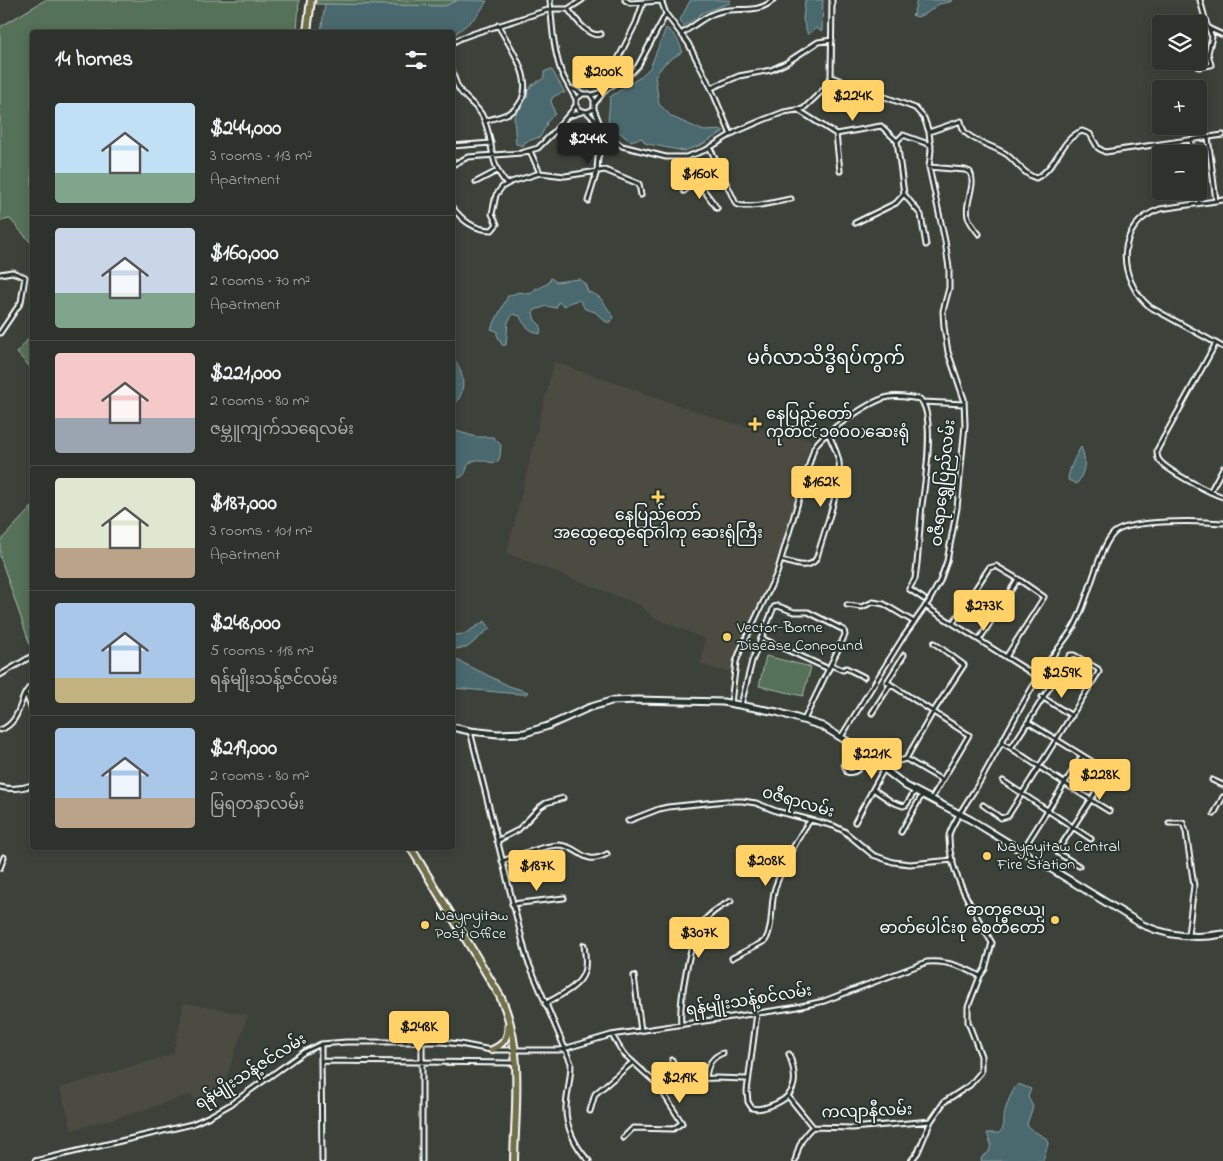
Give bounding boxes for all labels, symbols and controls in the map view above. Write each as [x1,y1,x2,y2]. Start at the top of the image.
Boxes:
map controls [1152,15,1207,200]
button: layers [1152,15,1207,70]
text: 14 homes [55,45,133,75]
icon: filters [402,46,430,74]
pin: $200K [568,56,638,98]
text: $200K [583,60,623,84]
pin: $224K [818,80,888,122]
button: + [1152,80,1207,135]
text: $224K [833,84,873,108]
text: $244,000 [210,114,281,144]
pin: $244K [553,122,623,165]
icon: home [95,123,155,183]
text: $244K [569,127,607,151]
text: 3 rooms · 113 m² [210,144,312,168]
button: − [1152,145,1207,200]
pin: $160K [665,158,735,200]
text: $160K [682,162,718,186]
text: Apartment [210,168,280,192]
text: $160,000 [210,239,279,269]
icon: home [95,248,155,308]
text: 2 rooms · 70 m² [210,269,310,293]
text: Apartment [210,293,280,317]
district label: မင်္ဂလာသိဒ္ဓိရပ်ကွက် [747,343,905,373]
text: $221,000 [210,359,281,389]
icon: home [95,373,155,433]
text: 2 rooms · 80 m² [210,389,310,413]
place label: နေပြည်တော် ကုတင်(၁၀၀၀)ဆေးရုံ [766,402,909,446]
marker: နေပြည်တော် ကုတင်(၁၀၀၀)ဆေးရုံ [748,417,762,431]
text: ဇမ္ဘူကျက်သရေလမ်း [210,418,354,442]
street label: ဝဇီရာရွှေပြည်လမ်း [924,418,963,548]
pin: $162K [786,466,856,508]
text: $162K [802,470,840,494]
text: $187,000 [210,489,277,519]
marker: နေပြည်တော် အထွေထွေရောဂါကု ဆေးရုံကြီး [651,490,665,504]
icon: home [95,498,155,558]
place label: နေပြည်တော် အထွေထွေရောဂါကု ဆေးရုံကြီး [553,503,763,547]
text: 3 rooms · 101 m² [210,519,312,543]
text: Apartment [210,543,280,567]
pin: $273K [949,590,1019,632]
text: $273K [965,594,1003,618]
text: $248,000 [210,609,281,639]
place label: Vector-Borne Disease Conpound [736,616,863,658]
icon: home [95,623,155,683]
marker: Vector-Borne Disease Conpound [721,631,733,643]
text: 5 rooms · 118 m² [210,639,314,663]
pin: $259K [1027,656,1097,699]
text: $259K [1042,661,1082,685]
text: ရန်မျိုးသန့်ဇင်လမ်း [210,668,338,692]
text: $219,000 [210,734,277,764]
pin: $221K [837,738,907,780]
text: $221K [853,742,891,766]
icon: home [95,748,155,808]
pin: $228K [1065,758,1135,801]
text: $228K [1080,763,1120,787]
text: 2 rooms · 80 m² [210,764,310,788]
street label: ဝဇီရာလမ်း [759,780,837,825]
text: မြရတနာလမ်း [210,793,304,817]
place label: Naypyitaw Central Fire Station [996,835,1120,877]
pin: $208K [731,844,801,887]
text: $208K [747,849,785,873]
pin: $187K [502,850,572,892]
marker: Naypyitaw Central Fire Station [981,850,993,862]
text: $187K [519,854,555,878]
place label: ဓာတုဇေယျ ဓာတ်ပေါင်းစု စေတီတော် [879,899,1045,942]
place label: Naypyitaw Post Office [435,904,508,946]
marker: ဓာတုဇေယျ ဓာတ်ပေါင်းစု စေတီတော် [1049,914,1061,926]
pin: $307K [664,916,734,959]
marker: Naypyitaw Post Office [419,919,431,931]
text: $307K [680,921,718,945]
street label: ရန်မျိုးသန့်စင်လမ်း [684,978,814,1023]
pin: $248K [384,1010,454,1053]
text: $248K [400,1015,438,1039]
street label: ရန်မျိုးသန့်ဇင်လမ်း [190,1027,311,1116]
pin: $219K [645,1062,715,1104]
text: $219K [662,1066,698,1090]
street label: ကလျာနီလမ်း [821,1097,913,1126]

